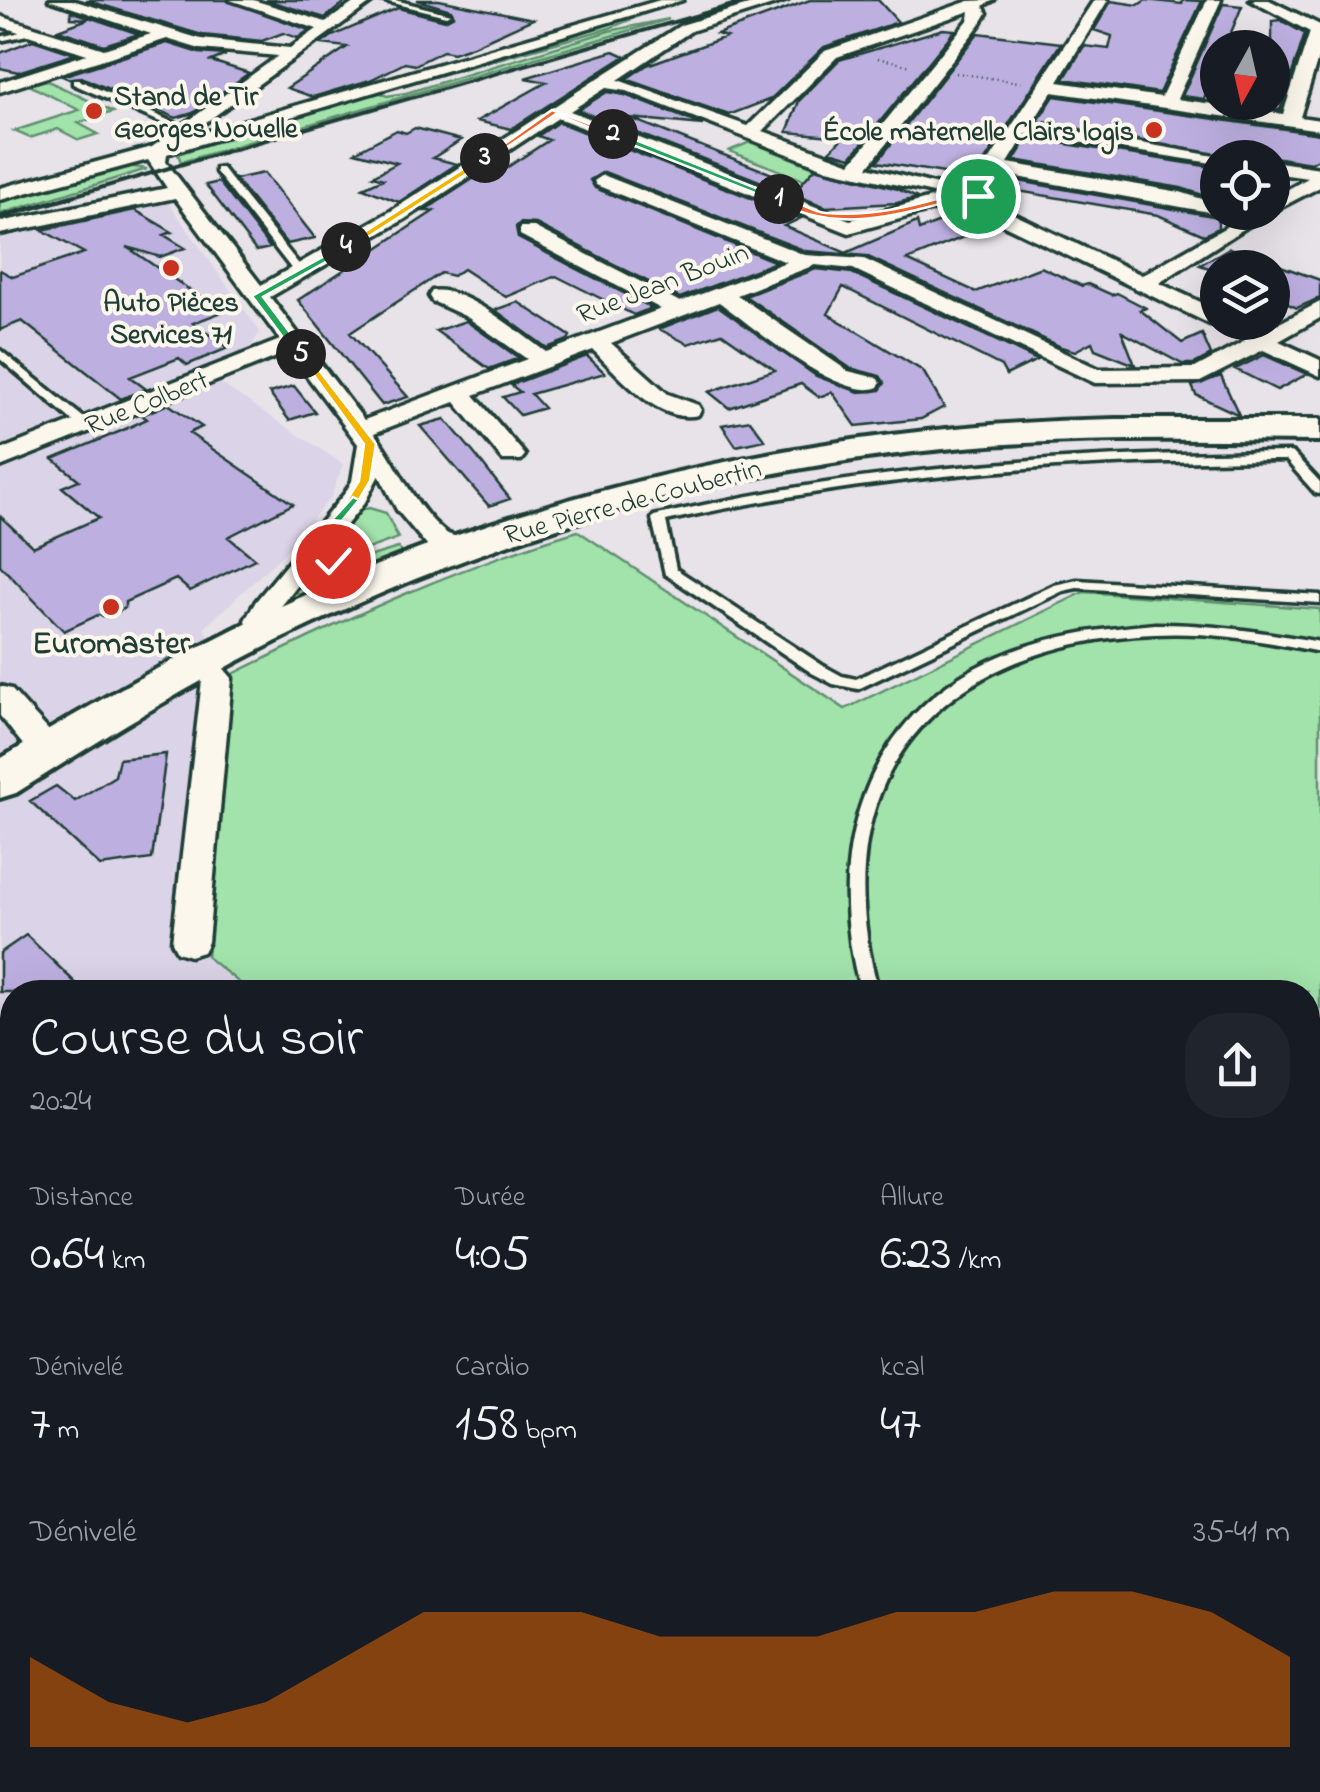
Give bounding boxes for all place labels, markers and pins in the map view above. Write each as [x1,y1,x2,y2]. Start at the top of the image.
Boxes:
place label: Stand de Tir Georges Nouelle [114,78,299,152]
marker: Stand de Tir Georges Nouelle [83,100,105,122]
pin: 2 [588,109,638,159]
place label: École maternelle Clairs logis [823,113,1134,155]
marker: École maternelle Clairs logis [1143,119,1165,141]
pin: 3 [460,133,510,183]
pin [936,154,1021,239]
pin: 1 [754,174,804,224]
pin: 4 [321,222,371,272]
marker: Auto Pièces Services 71 [160,257,182,279]
place label: Auto Pièces Services 71 [103,284,239,357]
pin: 5 [276,329,326,379]
pin [291,519,376,604]
marker: Euromaster [100,596,122,618]
place label: Euromaster [32,622,191,669]

